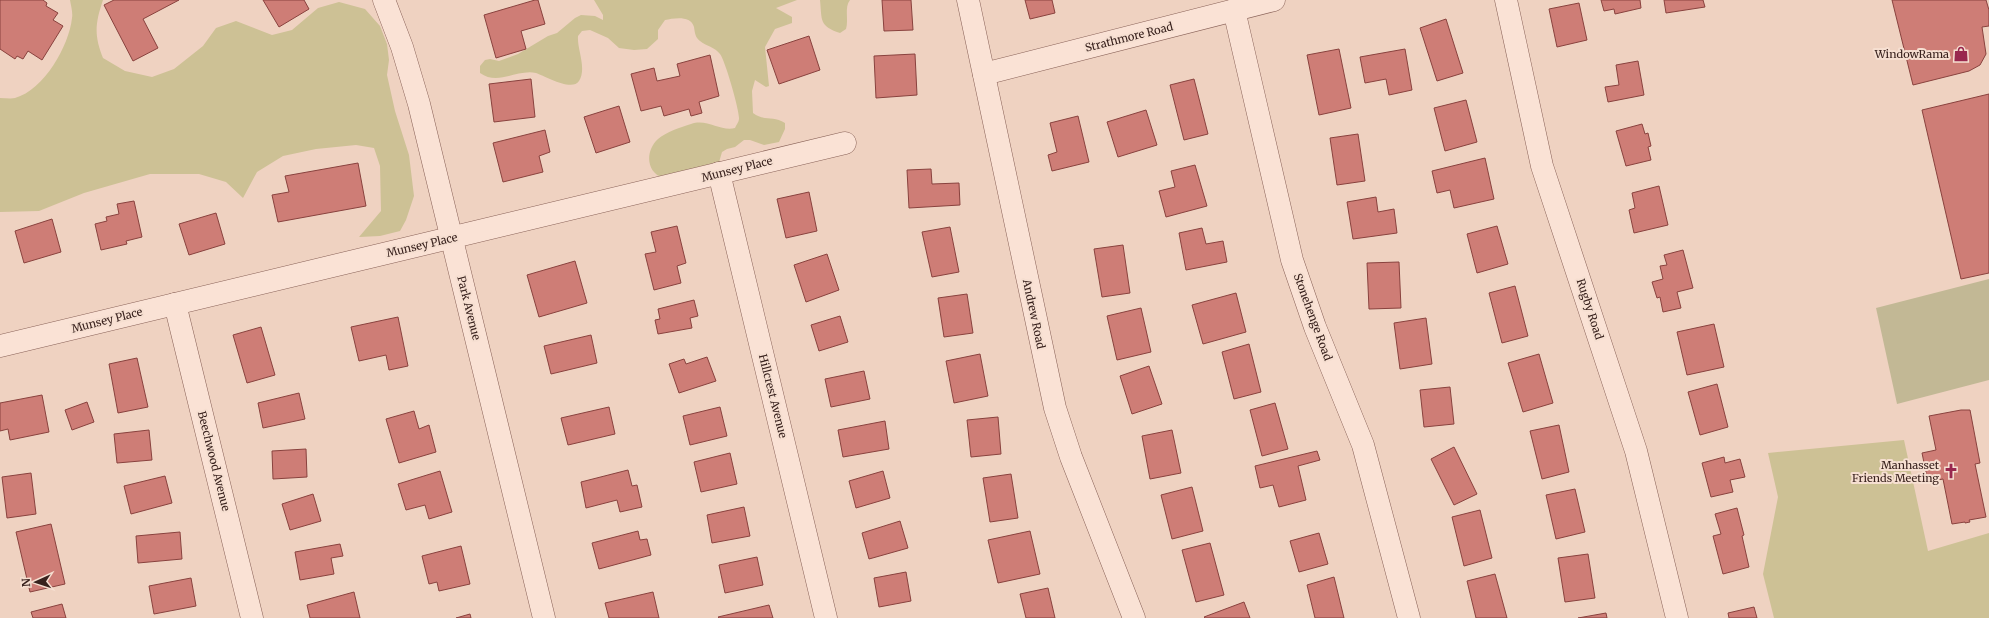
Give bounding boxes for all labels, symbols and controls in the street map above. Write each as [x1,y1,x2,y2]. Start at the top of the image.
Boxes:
street label: Strathmore Road [1084,19,1175,55]
shop icon: WindowRama [1952,45,1970,63]
place label: WindowRama [1874,47,1949,61]
street label: Munsey Place [700,153,774,185]
street label: Munsey Place [385,230,459,260]
street label: Stonehenge Road [1291,272,1335,363]
street label: Park Avenue [454,274,484,342]
street label: Andrew Road [1020,277,1048,350]
street label: Rugby Road [1574,277,1607,342]
street label: Munsey Place [70,304,144,336]
street label: Hillcrest Avenue [756,353,790,440]
street label: Beechwood Avenue [195,410,233,513]
place label: Manhasset Friends Meeting [1852,458,1940,485]
church icon: Manhasset Friends Meeting [1942,462,1960,480]
north arrow [16,562,56,602]
text: N [19,578,33,587]

